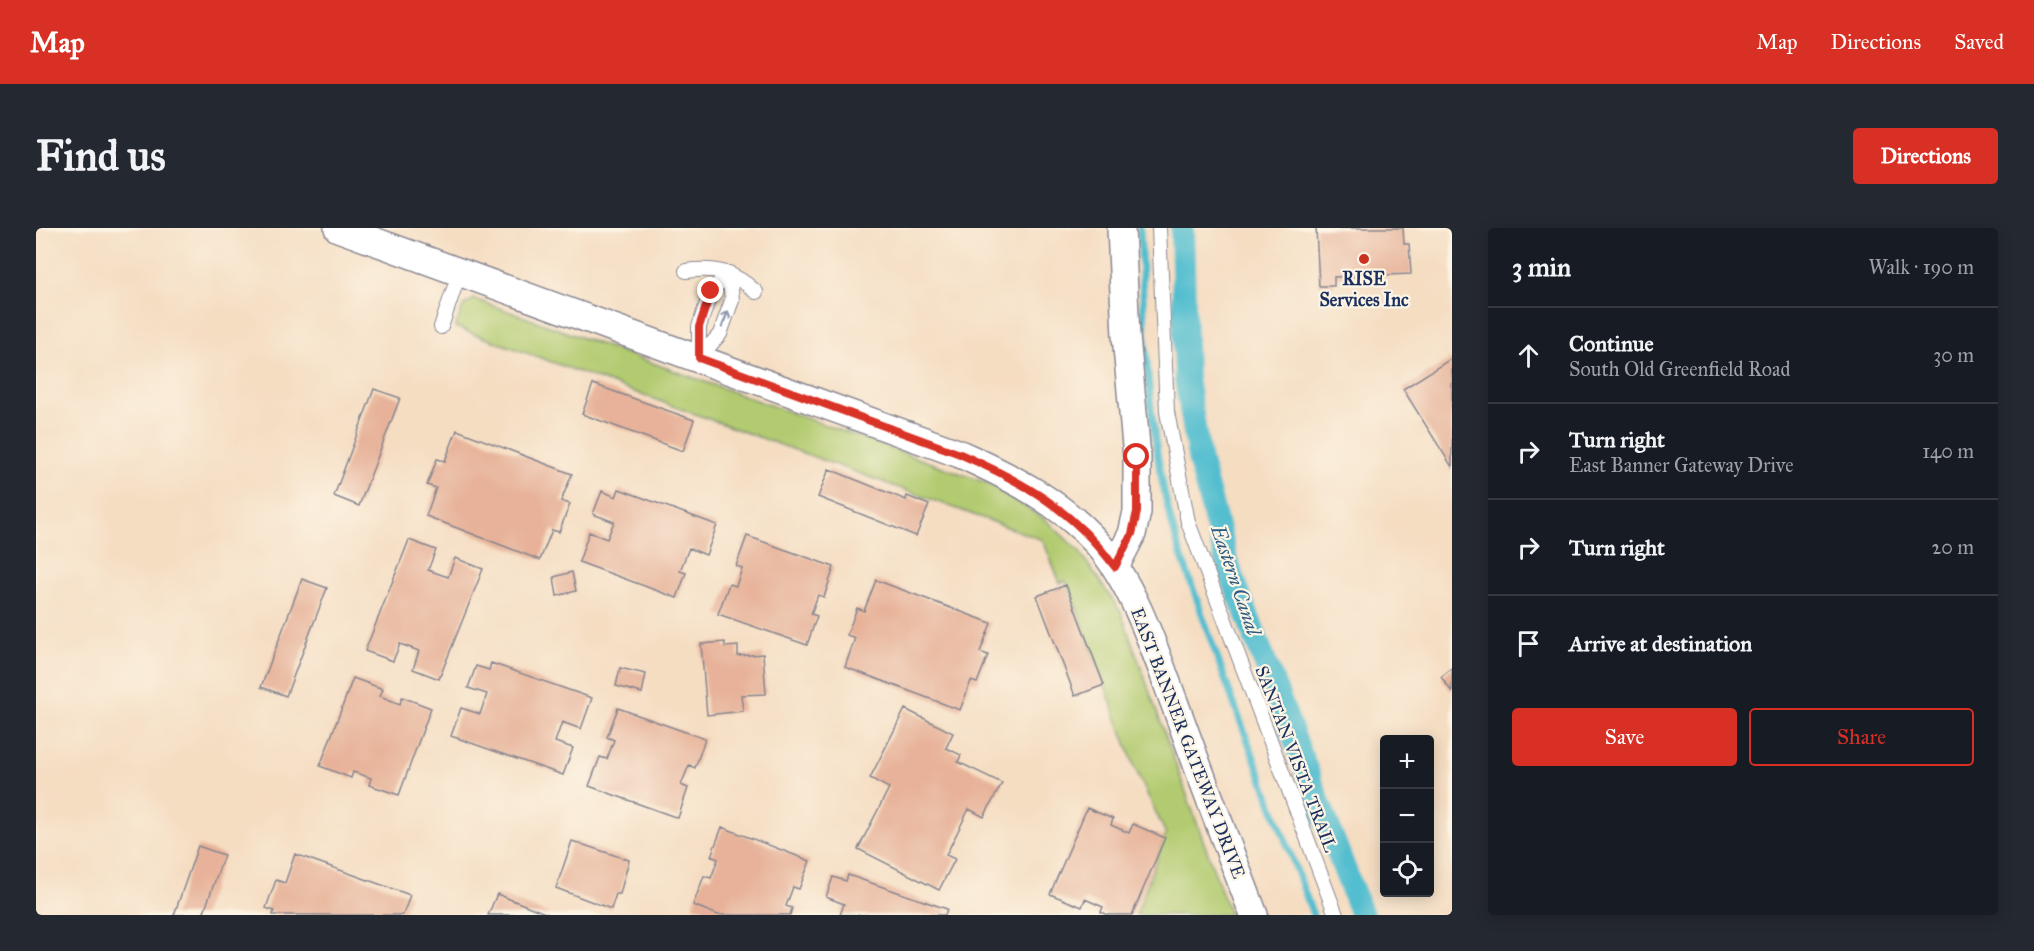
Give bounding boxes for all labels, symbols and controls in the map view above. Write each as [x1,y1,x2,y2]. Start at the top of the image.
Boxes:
text: Map [30,25,85,60]
text: Map [1757,29,1798,55]
text: Directions [1831,29,1921,55]
text: Saved [1954,29,2004,55]
button: Directions [1853,128,1998,184]
text: Find us [36,130,166,182]
text: 3 min [1512,251,1571,283]
marker: RISE Services Inc [1357,252,1371,266]
text: Walk · 190 m [1869,255,1974,279]
place label: RISE Services Inc [1320,268,1409,311]
route end [697,277,723,303]
one-way arrow [721,310,732,329]
text: Continue [1569,330,1654,357]
icon: ahead [1512,339,1545,372]
text: 30 m [1933,343,1974,367]
text: South Old Greenfield Road [1569,357,1791,381]
text: Turn right [1569,426,1665,453]
icon: right [1512,435,1545,468]
text: 140 m [1922,439,1974,463]
route start [1123,443,1149,469]
text: East Banner Gateway Drive [1569,453,1794,477]
water label: Eastern Canal [1206,521,1267,640]
icon: right [1512,531,1545,564]
text: Turn right [1569,534,1665,561]
text: 20 m [1931,535,1974,559]
street label: EAST BANNER GATEWAY DRIVE [1126,604,1250,882]
icon: arrive [1512,627,1545,660]
text: Arrive at destination [1569,630,1752,657]
street label: SANTAN VISTA TRAIL [1250,663,1342,856]
button: Save [1512,708,1737,766]
button: Share [1749,708,1974,766]
map controls [1380,735,1434,897]
button: + [1380,735,1434,789]
button: − [1380,789,1434,843]
button: locate [1380,843,1434,897]

